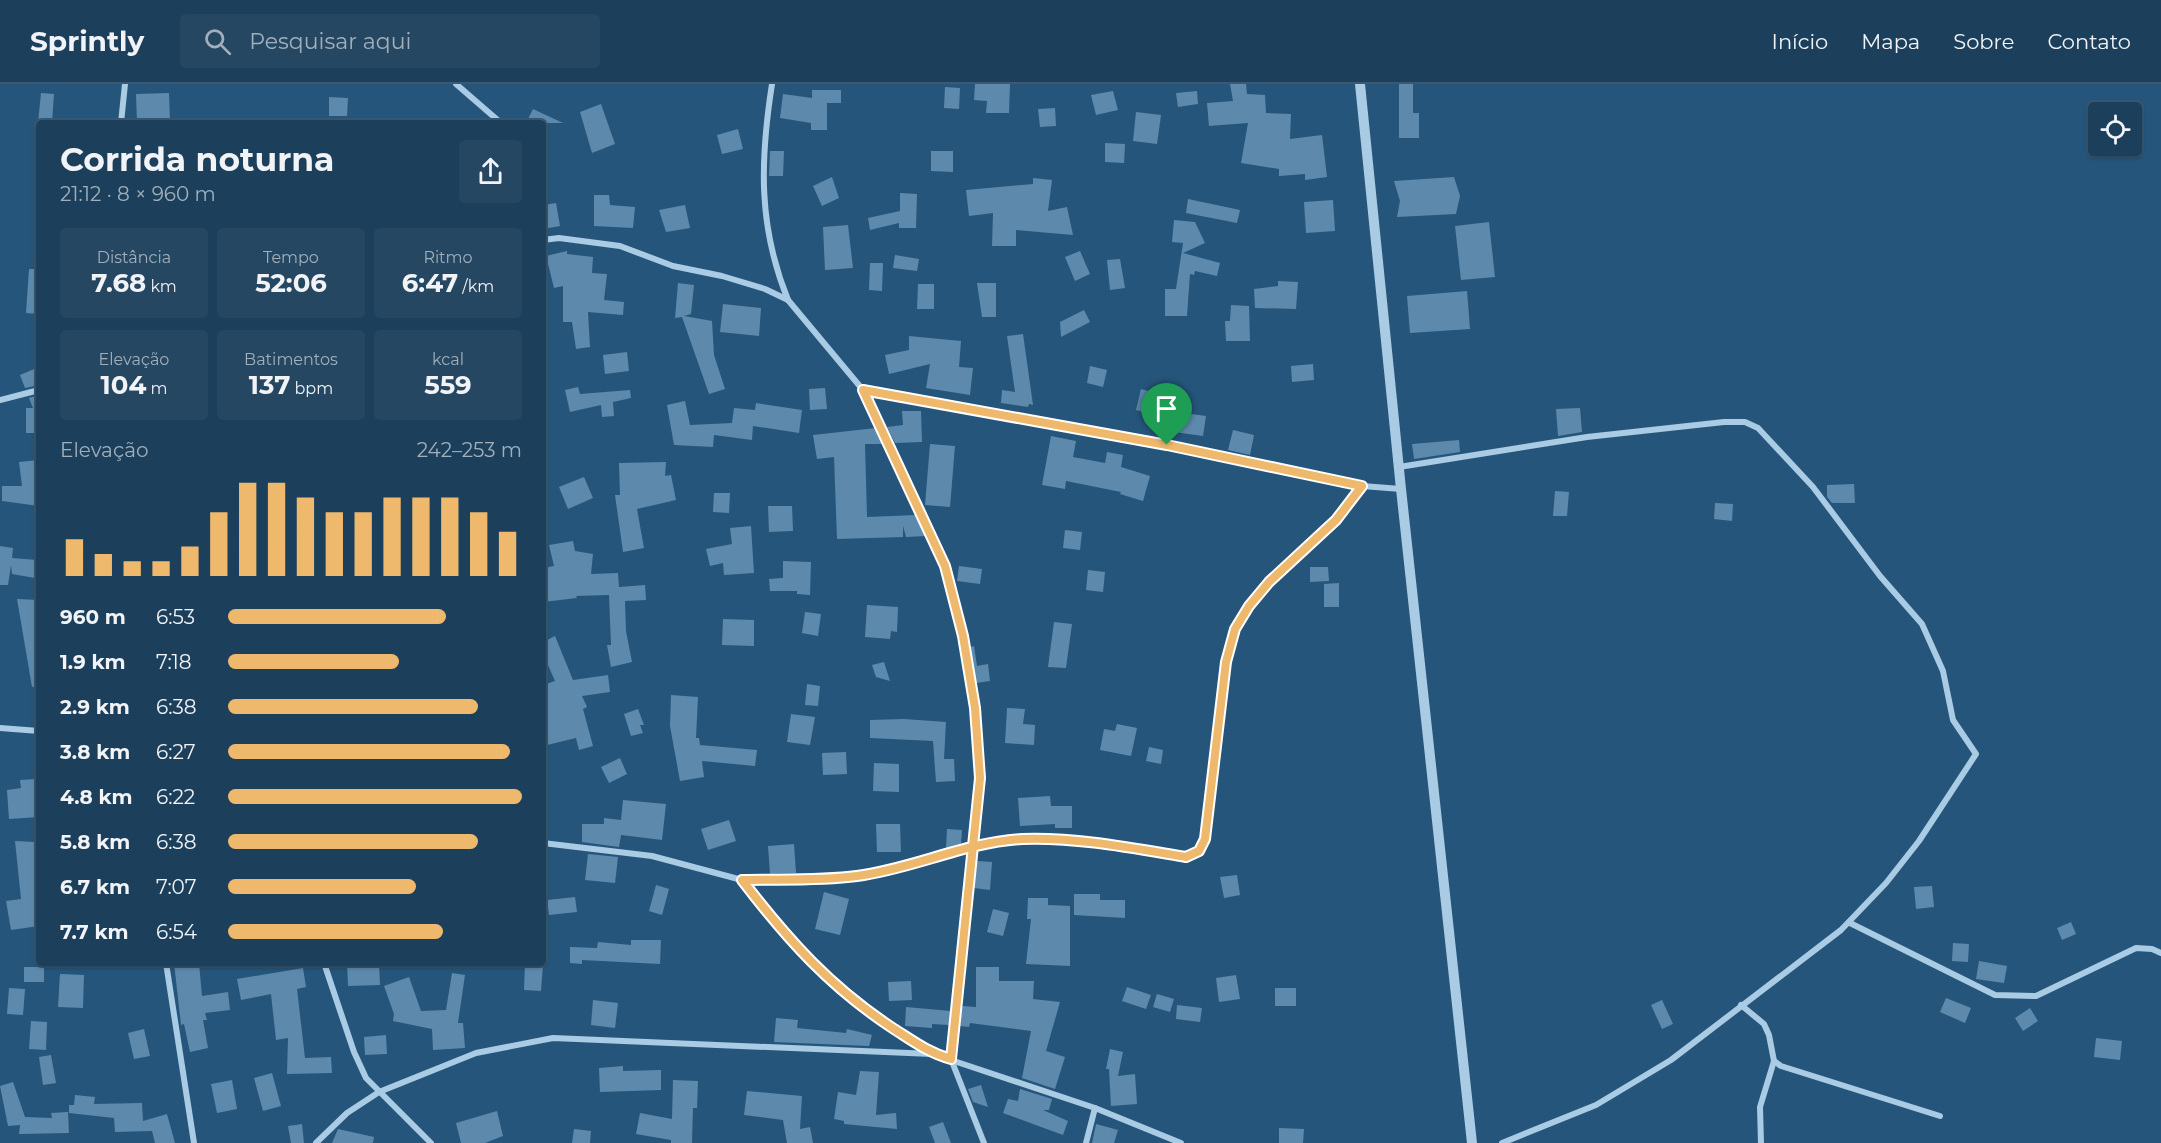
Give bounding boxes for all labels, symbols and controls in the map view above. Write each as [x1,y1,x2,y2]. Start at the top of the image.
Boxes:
search box [180,14,600,68]
text: Sprintly [30,24,144,58]
icon: search [201,25,234,58]
text: Pesquisar aqui [249,28,411,55]
text: Início [1772,29,1828,54]
text: Mapa [1861,29,1920,54]
text: Sobre [1953,29,2014,54]
text: Contato [2047,29,2131,54]
map controls [2088,102,2142,156]
button: locate [2088,102,2142,156]
text: Corrida noturna [60,139,334,179]
button: share [459,140,522,203]
text: 21:12 · 8 × 960 m [60,182,216,206]
text: Distância [97,248,171,267]
text: Tempo [263,248,319,267]
text: Ritmo [423,248,473,267]
text: 7.68 [91,267,146,299]
text: 52:06 [255,267,327,299]
text: 6:47 [402,267,458,299]
text: km [146,277,177,296]
text: /km [458,277,494,296]
text: Elevação [99,350,169,369]
text: Batimentos [244,350,338,369]
text: kcal [432,350,464,369]
text: 104 [101,369,146,401]
text: 137 [249,369,290,401]
text: 559 [424,369,472,401]
text: m [146,379,167,398]
text: bpm [290,379,333,398]
pin [1141,383,1192,445]
icon: arrive [1150,392,1183,425]
text: Elevação [60,438,149,462]
text: 242–253 m [417,438,522,462]
text: 960 m [60,605,126,629]
text: 6:53 [156,605,195,629]
text: 1.9 km [60,650,126,674]
text: 7:18 [156,650,192,674]
text: 2.9 km [60,695,130,719]
text: 6:38 [156,695,196,719]
text: 3.8 km [60,740,130,764]
text: 6:27 [156,740,196,764]
text: 4.8 km [60,785,133,809]
text: 6:22 [156,785,195,809]
text: 5.8 km [60,830,130,854]
text: 6:38 [156,830,196,854]
text: 6.7 km [60,875,130,899]
text: 7:07 [156,875,197,899]
text: 7.7 km [60,920,128,944]
text: 6:54 [156,920,197,944]

